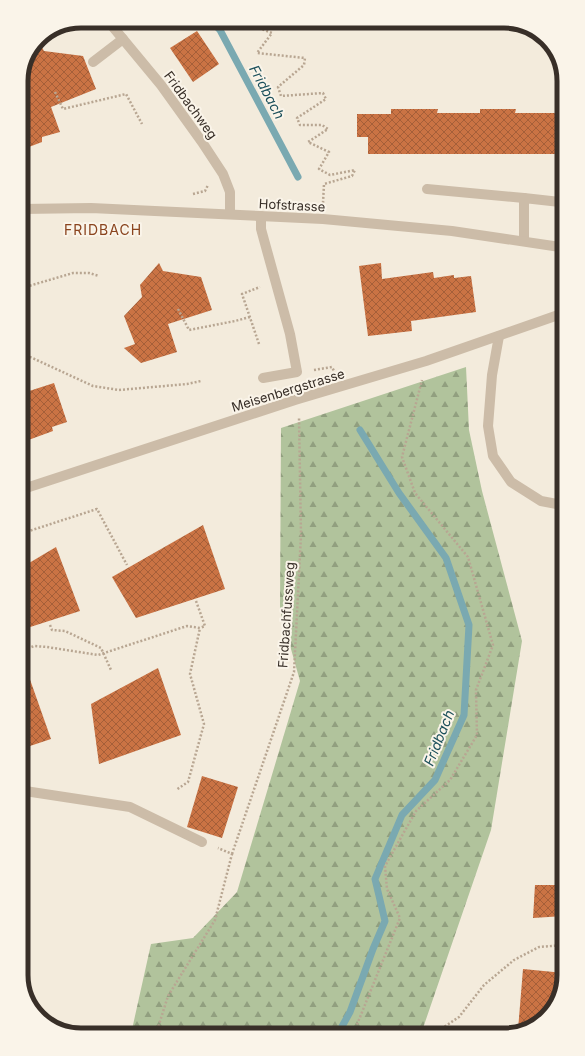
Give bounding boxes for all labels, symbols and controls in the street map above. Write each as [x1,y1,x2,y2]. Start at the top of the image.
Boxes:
water label: Fridbach [246,62,289,122]
street label: Fridbachweg [161,68,221,142]
street label: Hofstrasse [258,195,326,215]
district label: FRIDBACH [64,221,142,238]
street label: Meisenbergstrasse [230,365,346,415]
street label: Fridbachfussweg [274,561,298,669]
water label: Fridbach [420,707,457,768]

